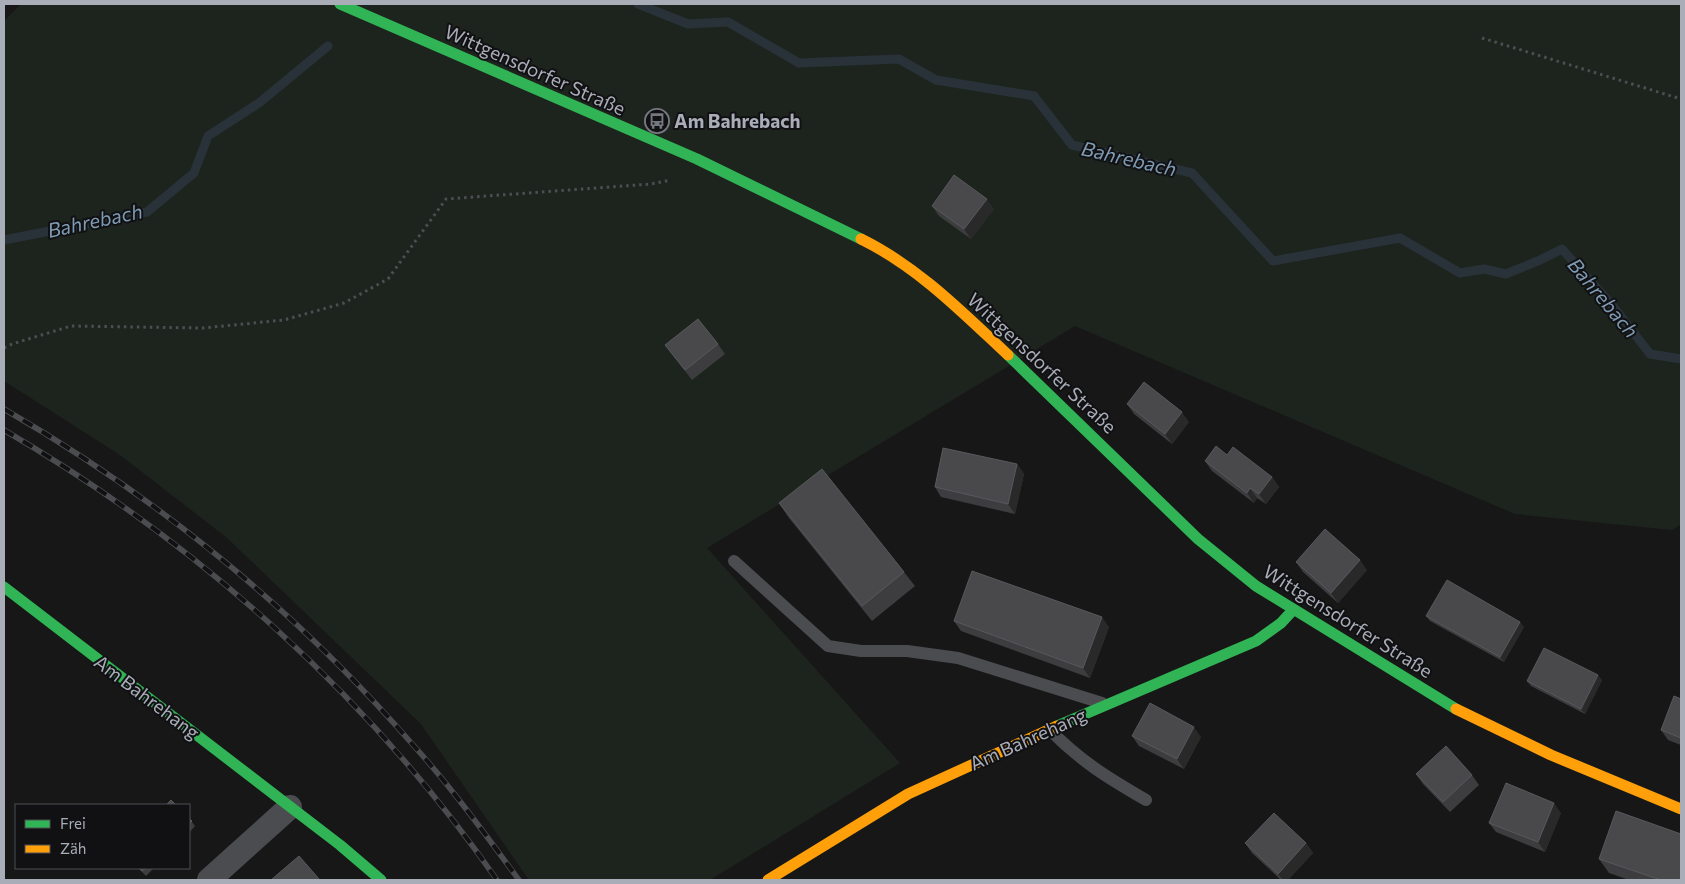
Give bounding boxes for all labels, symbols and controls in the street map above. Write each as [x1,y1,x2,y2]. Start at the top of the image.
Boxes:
street label: Wittgensdorfer Straße [441,19,629,120]
bus stop icon: Am Bahrebach [644,108,670,134]
place label: Am Bahrebach [674,109,800,132]
water label: Bahrebach [1079,135,1179,181]
water label: Bahrebach [45,198,145,242]
water label: Bahrebach [1564,253,1644,342]
street label: Wittgensdorfer Straße [963,288,1122,438]
street label: Wittgensdorfer Straße [1259,559,1437,682]
street label: Am Bahrehang [90,650,204,744]
street label: Am Bahrehang [966,702,1090,775]
legend [15,804,190,869]
text: Frei [60,814,86,832]
text: Zäh [60,839,86,857]

